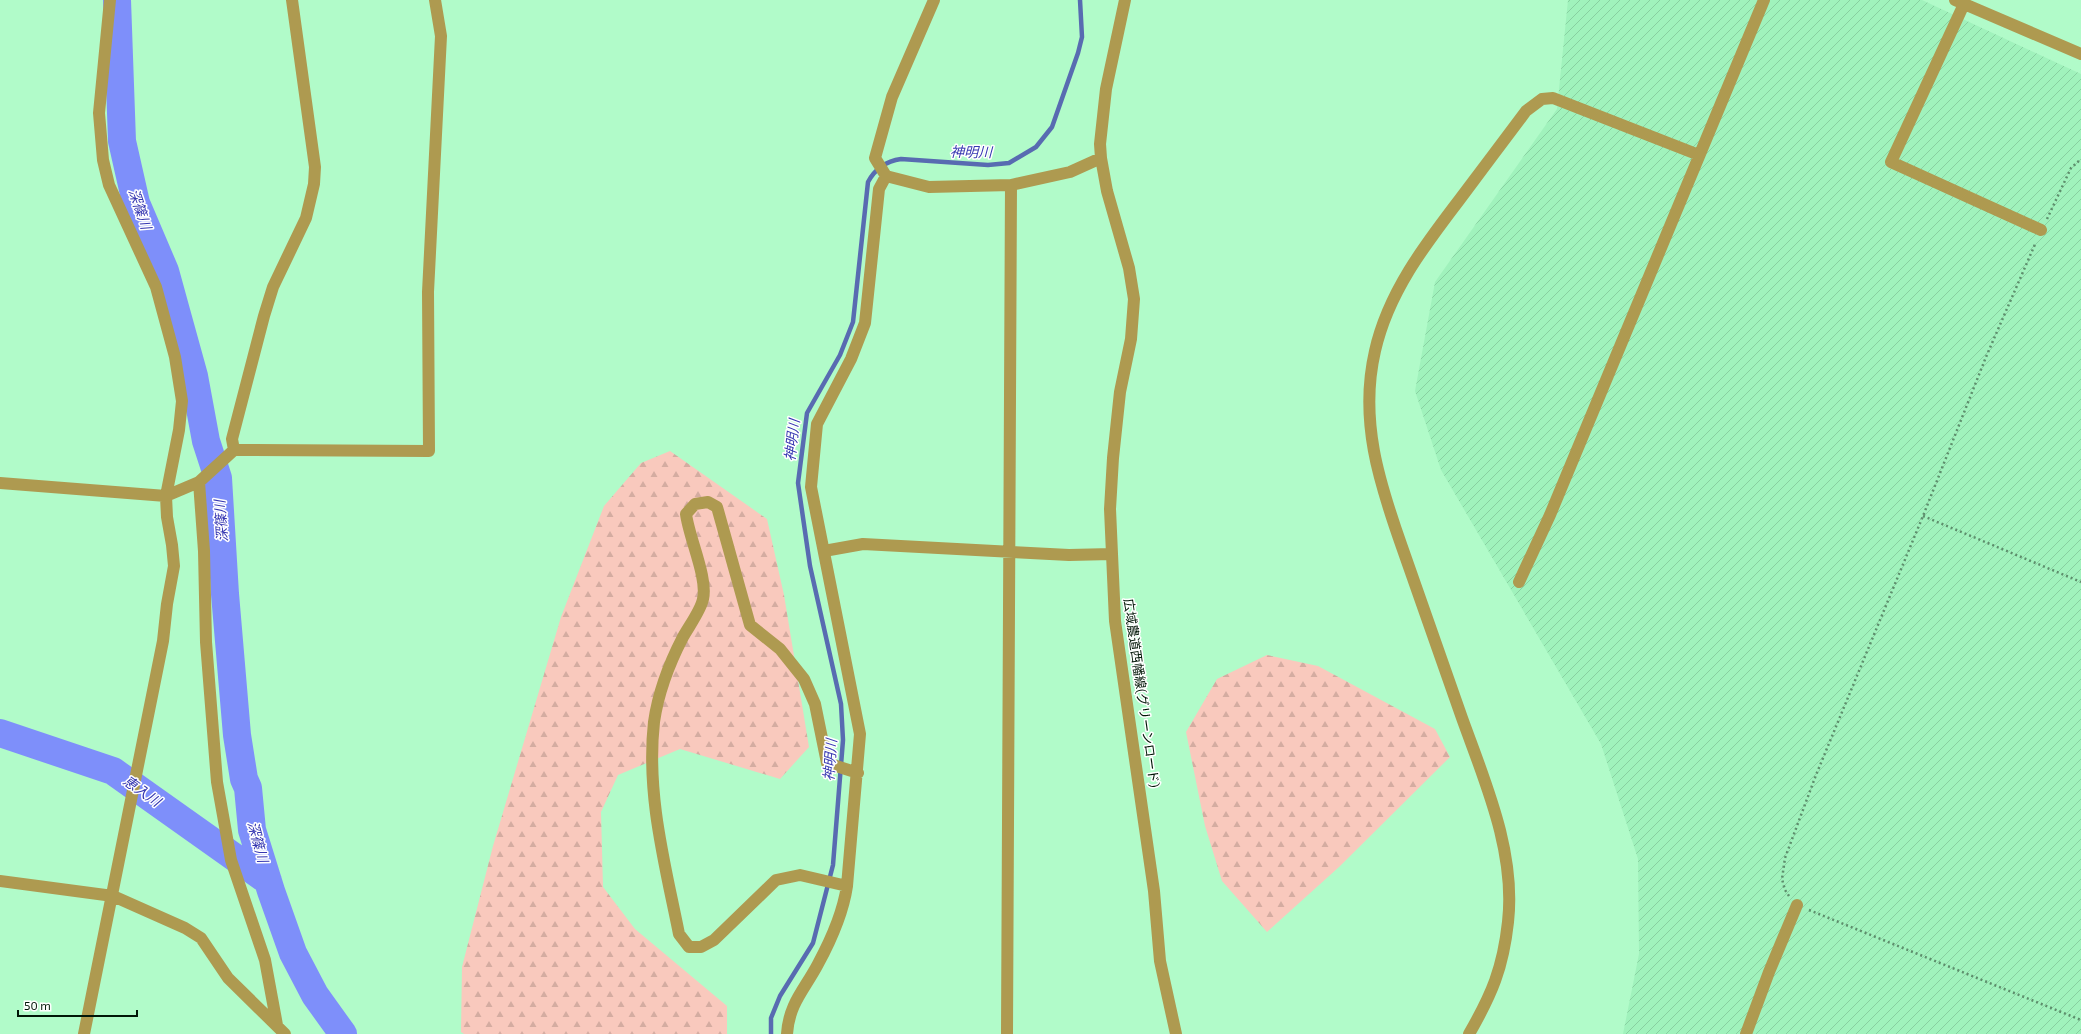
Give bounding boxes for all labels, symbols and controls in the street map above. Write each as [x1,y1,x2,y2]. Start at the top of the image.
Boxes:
water label: 神明川 [950,143,994,160]
water label: 深篠川 [126,186,156,233]
water label: 神明川 [781,416,803,462]
water label: 深篠川 [210,497,230,543]
street label: 広域農道西幡線(グリーンロード) [1121,597,1163,789]
water label: 神明川 [820,736,840,782]
water label: 恵入川 [120,772,166,811]
water label: 深篠川 [245,819,273,866]
scale bar [18,992,137,1018]
text: 50 m [24,998,51,1012]

